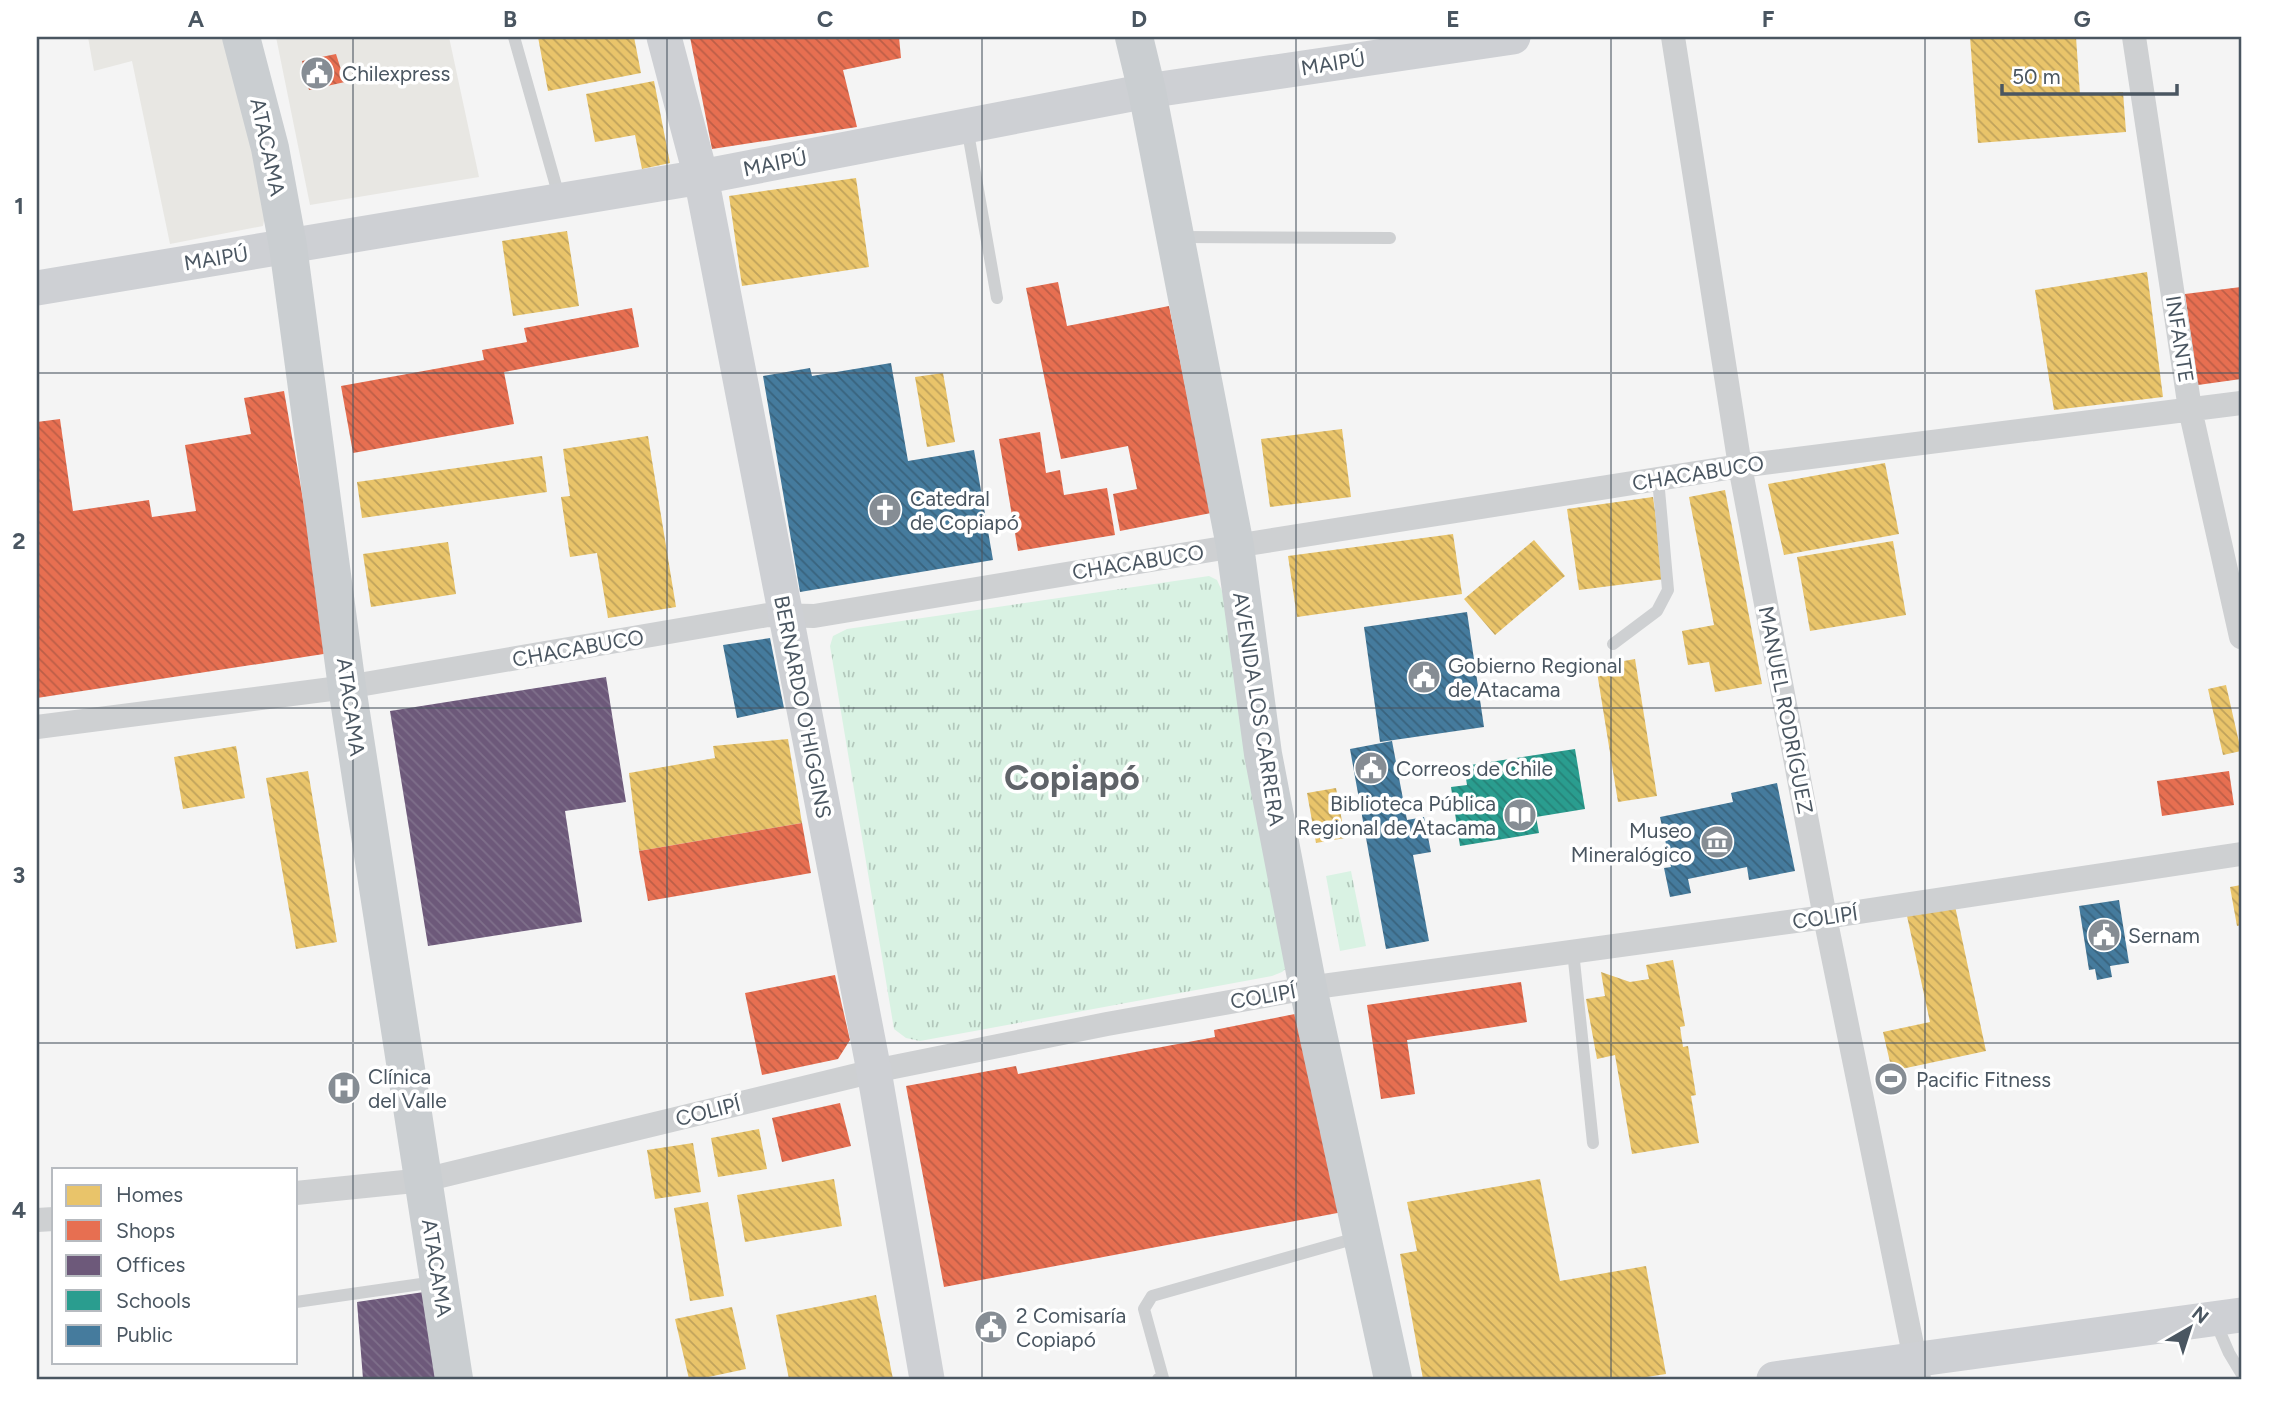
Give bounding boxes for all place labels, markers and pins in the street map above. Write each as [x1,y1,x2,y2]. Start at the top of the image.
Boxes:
public building icon: Chilexpress [298,54,336,92]
place label: Chilexpress [342,61,450,86]
place label: Catedral de Copiapó [910,486,1019,535]
church icon: Catedral de Copiapó [866,491,904,529]
place label: Gobierno Regional de Atacama [1448,653,1622,702]
public building icon: Gobierno Regional de Atacama [1405,658,1443,696]
public building icon: Correos de Chile [1352,749,1390,787]
place label: Correos de Chile [1396,756,1553,781]
place label: Biblioteca Pública Regional de Atacama [1297,791,1496,840]
library icon: Biblioteca Pública Regional de Atacama [1501,796,1539,834]
place label: Museo Mineralógico [1571,818,1692,867]
museum icon: Museo Mineralógico [1698,823,1736,861]
public building icon: Sernam [2085,916,2123,954]
place label: Sernam [2128,923,2200,948]
sports icon: Pacific Fitness [1872,1060,1910,1098]
place label: Clínica del Valle [368,1064,447,1113]
place label: Pacific Fitness [1916,1067,2051,1092]
hospital icon: Clínica del Valle [325,1069,363,1107]
place label: 2 Comisaría Copiapó [1016,1303,1126,1352]
public building icon: 2 Comisaría Copiapó [972,1308,1010,1346]

